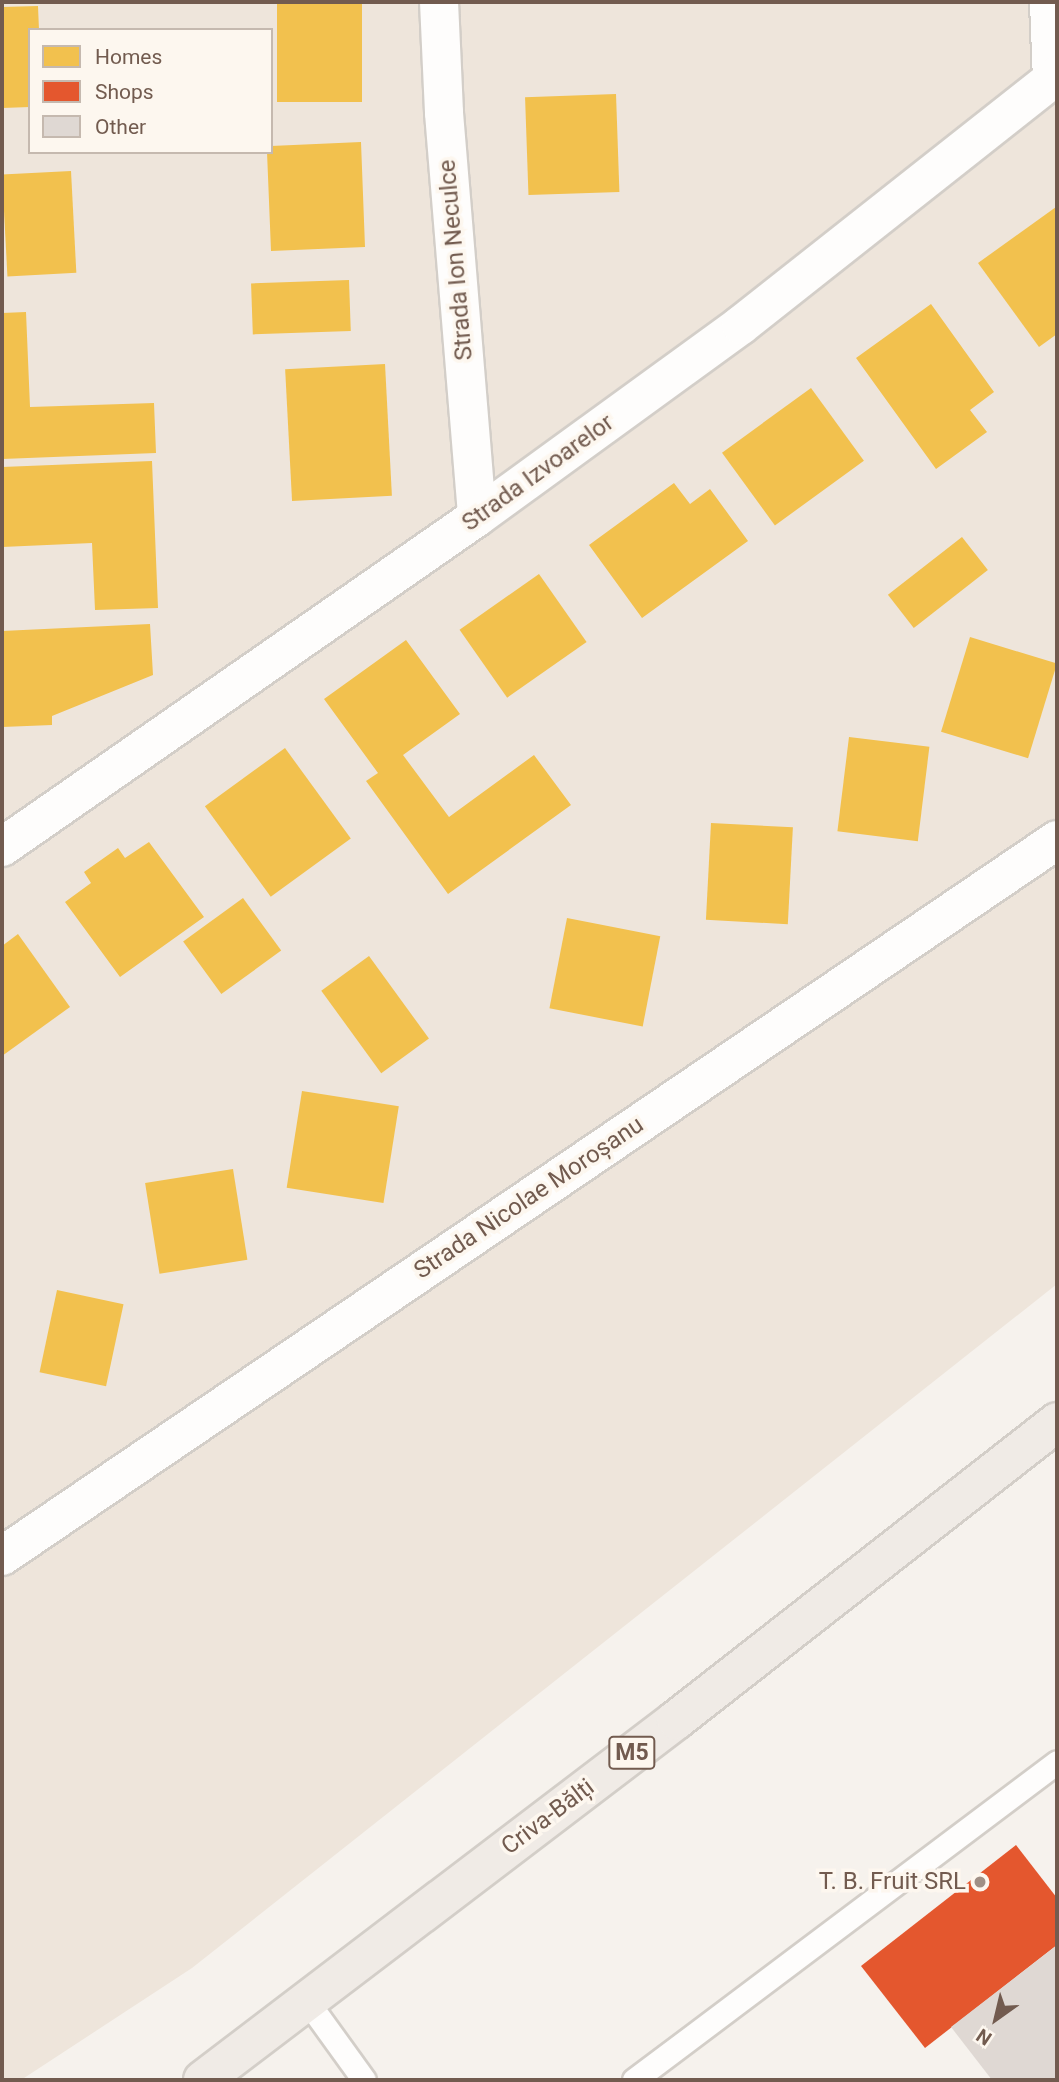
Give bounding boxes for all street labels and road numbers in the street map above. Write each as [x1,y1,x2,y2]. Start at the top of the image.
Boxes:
street label: Strada Ion Neculce [433,158,479,362]
street label: Strada Izvoarelor [457,408,619,538]
street label: Strada Nicolae Moroșanu [409,1110,649,1286]
road number: M5 [608,1734,656,1772]
street label: Criva-Bălți [496,1773,600,1861]

